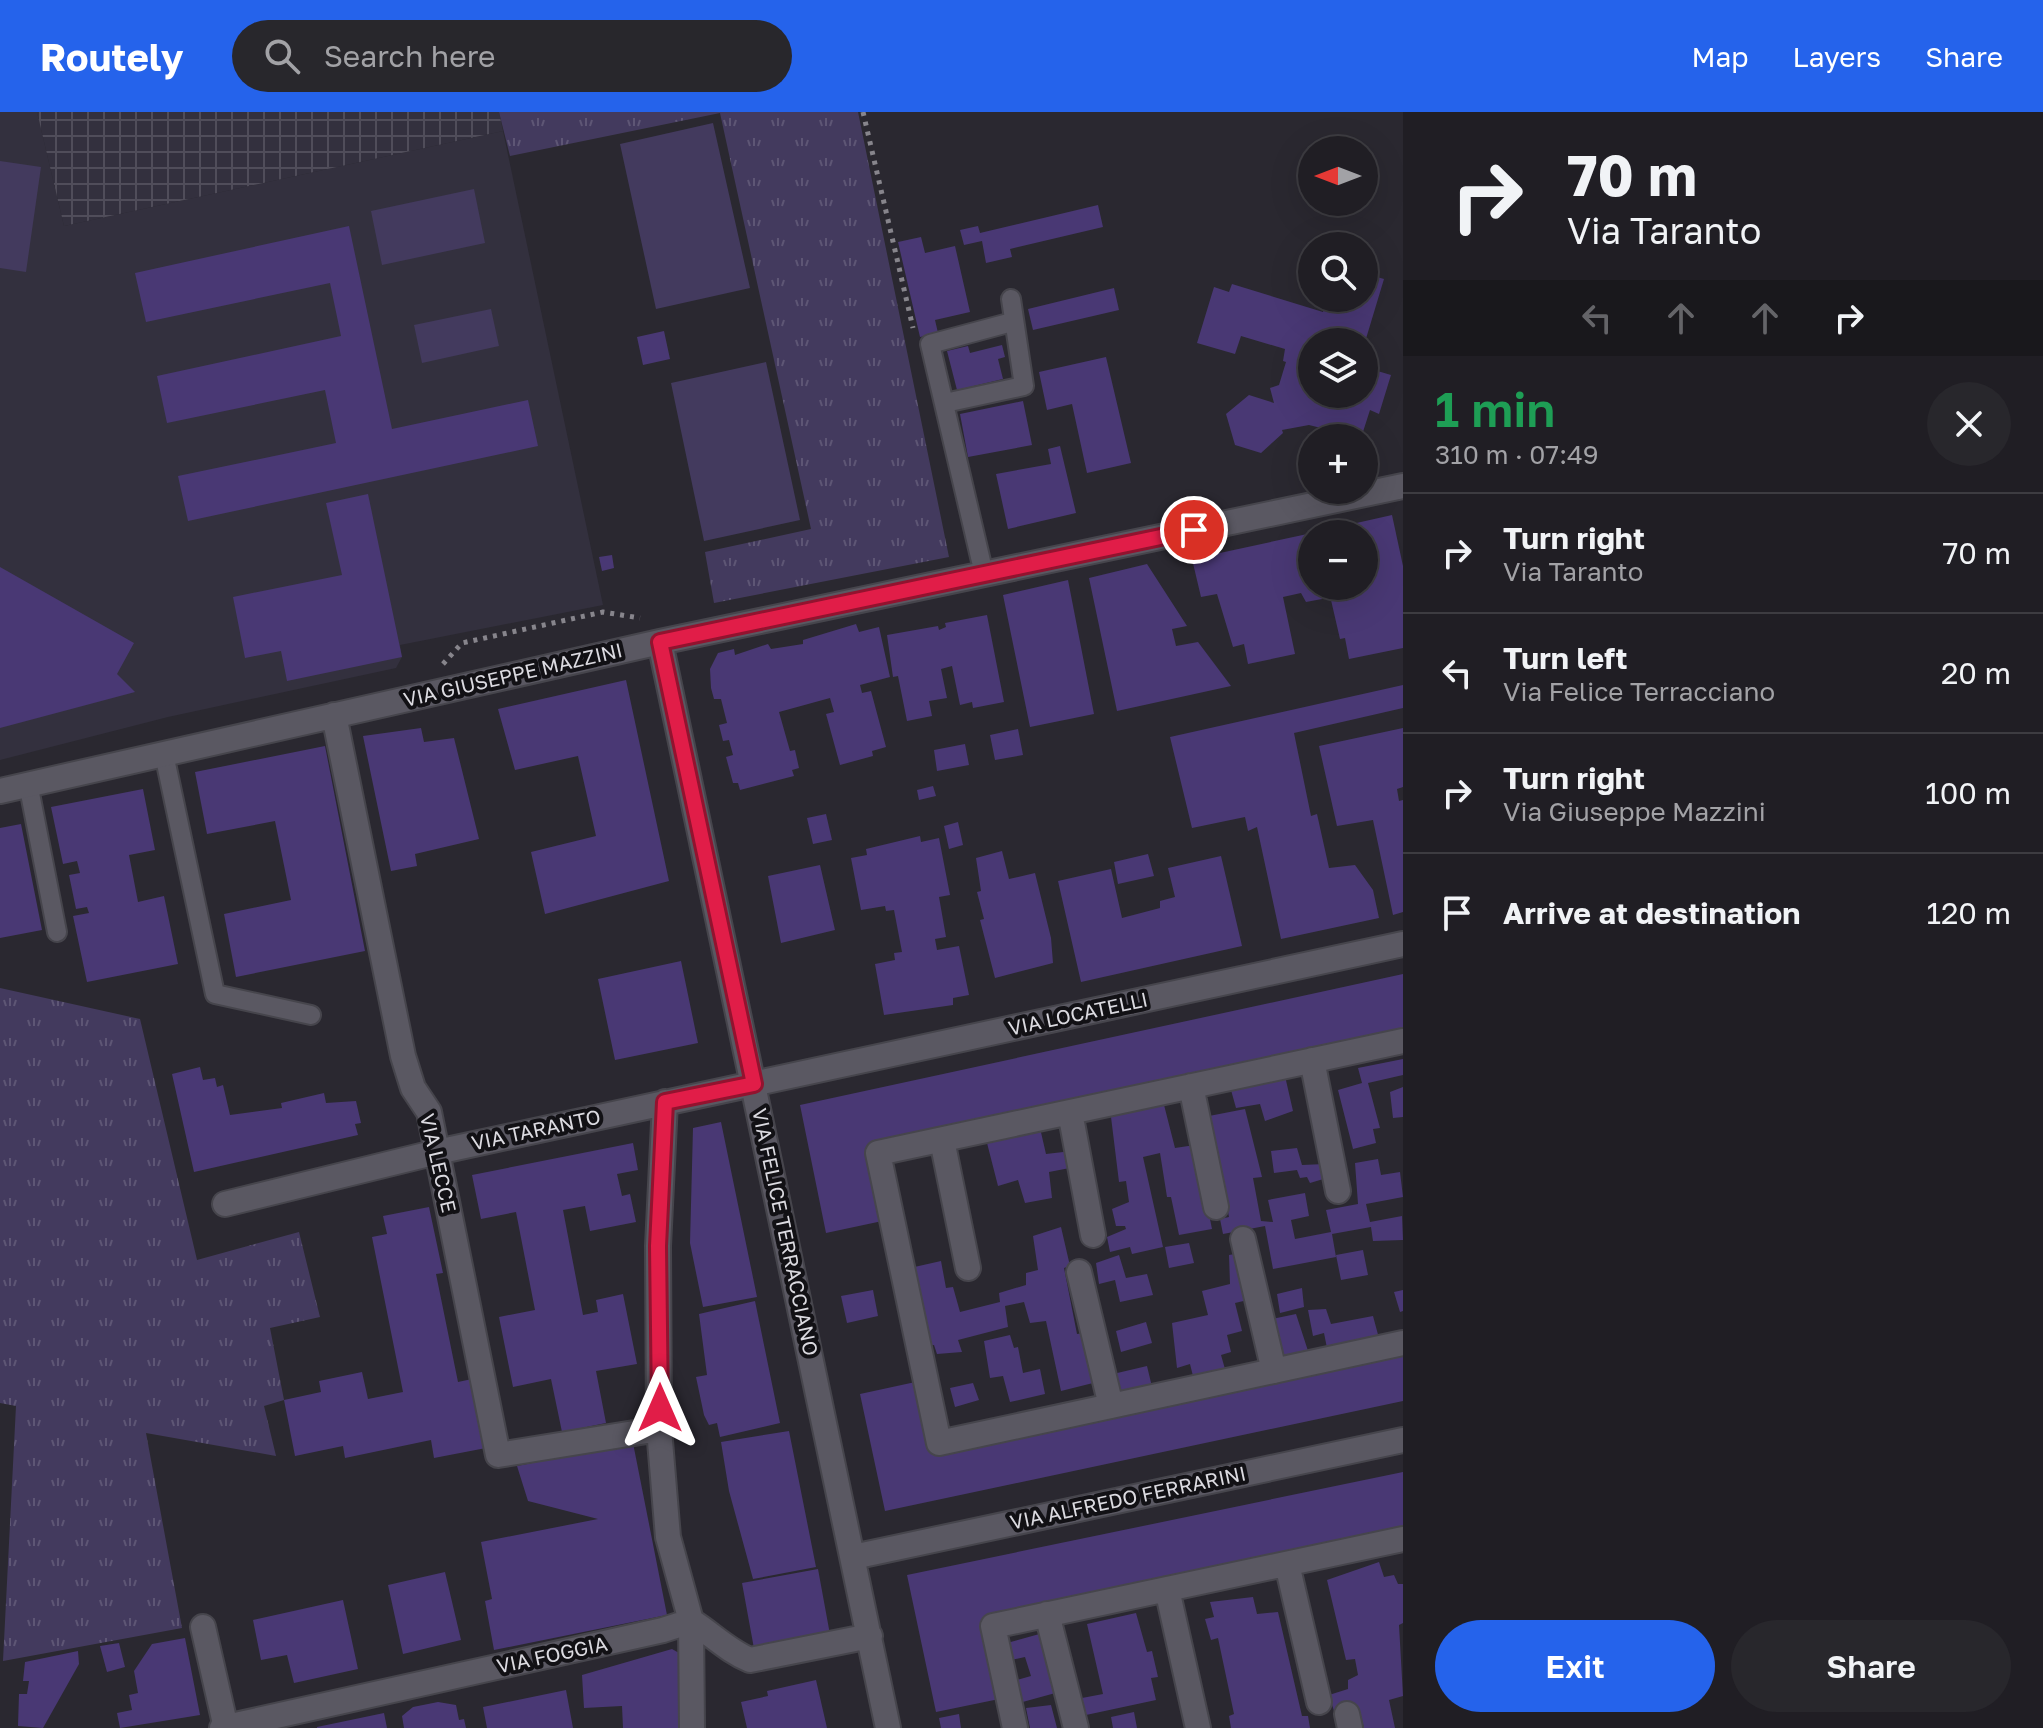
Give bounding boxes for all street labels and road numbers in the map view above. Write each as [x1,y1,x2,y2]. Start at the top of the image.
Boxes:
street label: VIA GIUSEPPE MAZZINI [401,637,625,711]
street label: VIA LOCATELLI [1006,987,1150,1040]
street label: VIA TARANTO [469,1104,602,1154]
street label: VIA FELICE TERRACCIANO [748,1106,824,1358]
street label: VIA LECCE [416,1111,462,1215]
street label: VIA ALFREDO FERRARINI [1008,1460,1248,1534]
street label: VIA FOGGIA [494,1631,609,1677]

